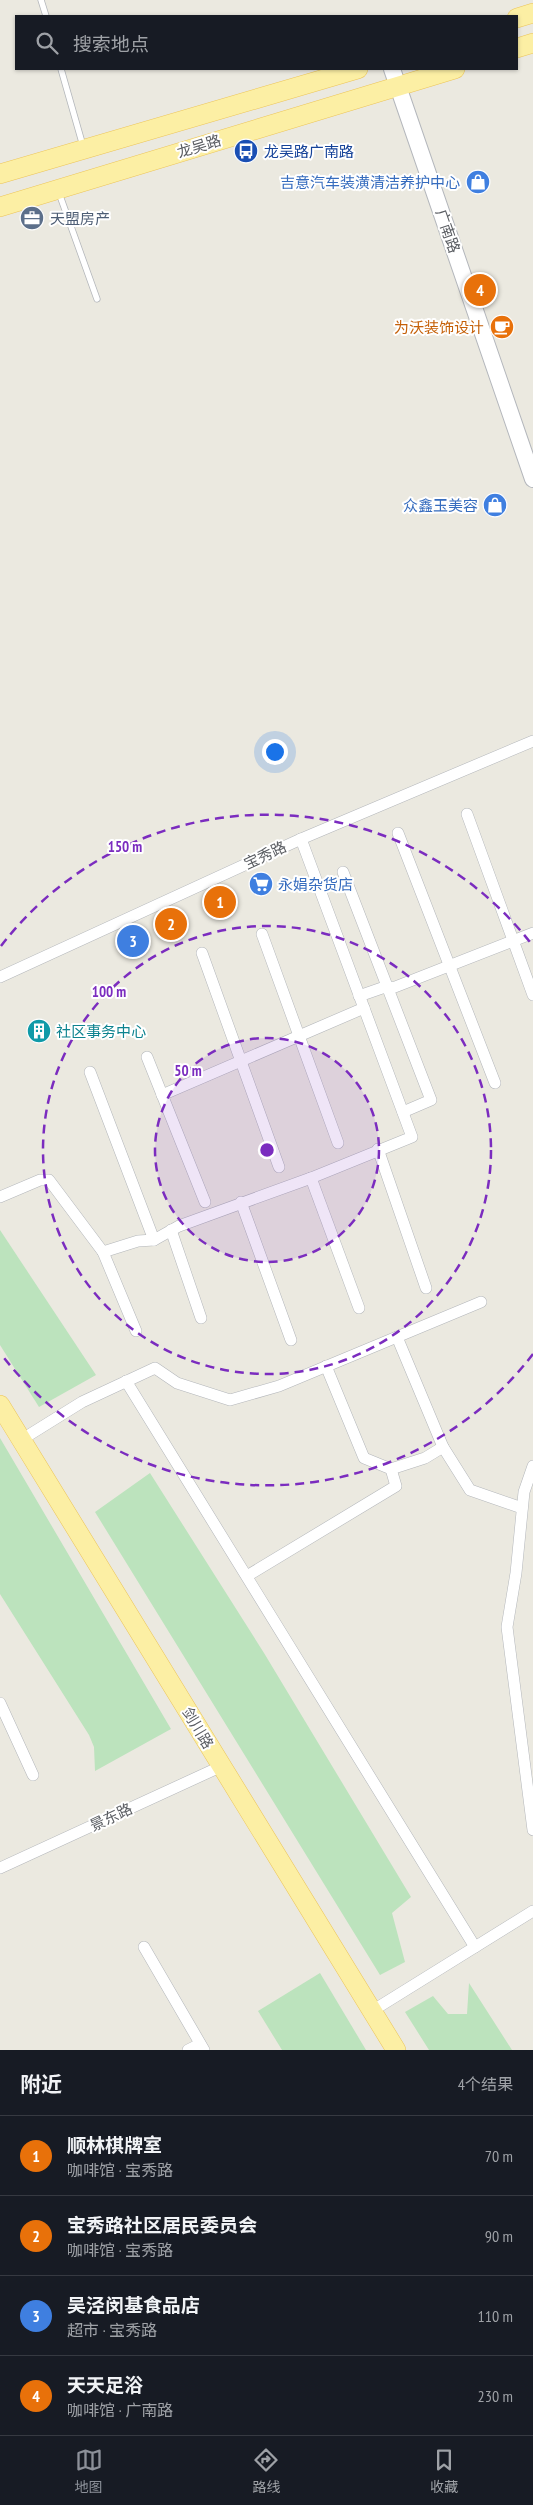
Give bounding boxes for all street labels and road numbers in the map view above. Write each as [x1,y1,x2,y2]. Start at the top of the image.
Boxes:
street label: 龙吴路 [175,130,223,162]
street label: 广南路 [432,207,464,255]
street label: 宝秀路 [241,837,289,873]
street label: 剑川路 [178,1704,218,1752]
street label: 景东路 [87,1799,135,1835]

